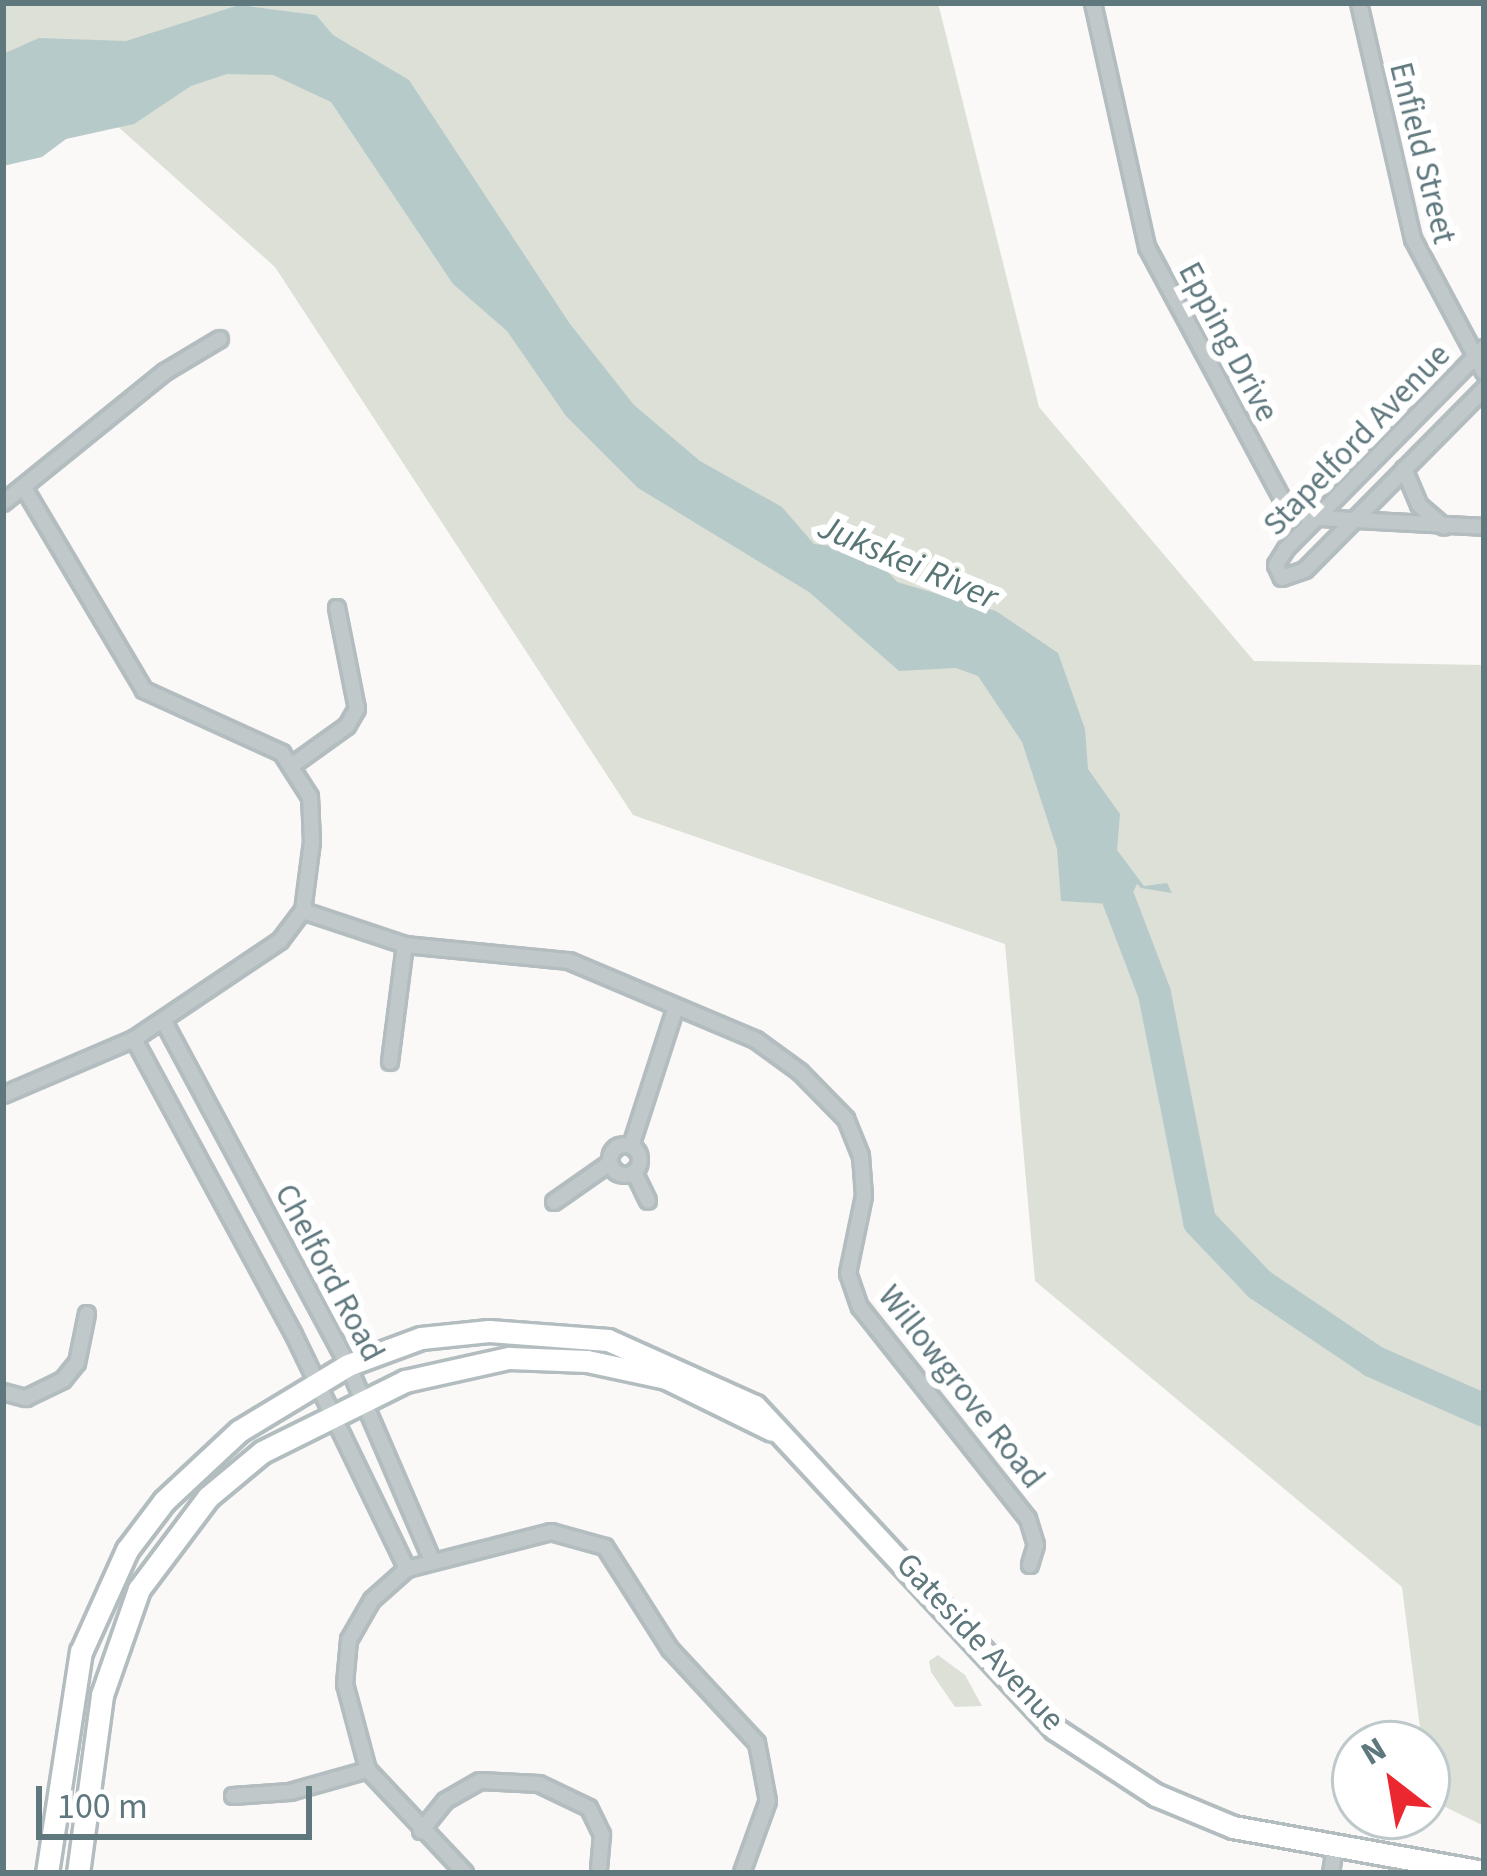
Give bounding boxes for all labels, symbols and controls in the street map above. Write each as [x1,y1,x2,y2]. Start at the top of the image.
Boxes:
street label: Enfield Street [1380,58,1464,248]
street label: Epping Drive [1169,255,1287,429]
street label: Stapelford Avenue [1255,336,1459,544]
water label: Jukskei River [812,505,1004,619]
street label: Chelford Road [266,1177,392,1369]
street label: Willowgrove Road [869,1277,1053,1497]
street label: Gateside Avenue [888,1545,1072,1739]
north arrow [1331,1720,1451,1840]
text: N [1352,1725,1395,1777]
scale bar [42,1762,318,1836]
text: 100 m [57,1781,148,1832]

